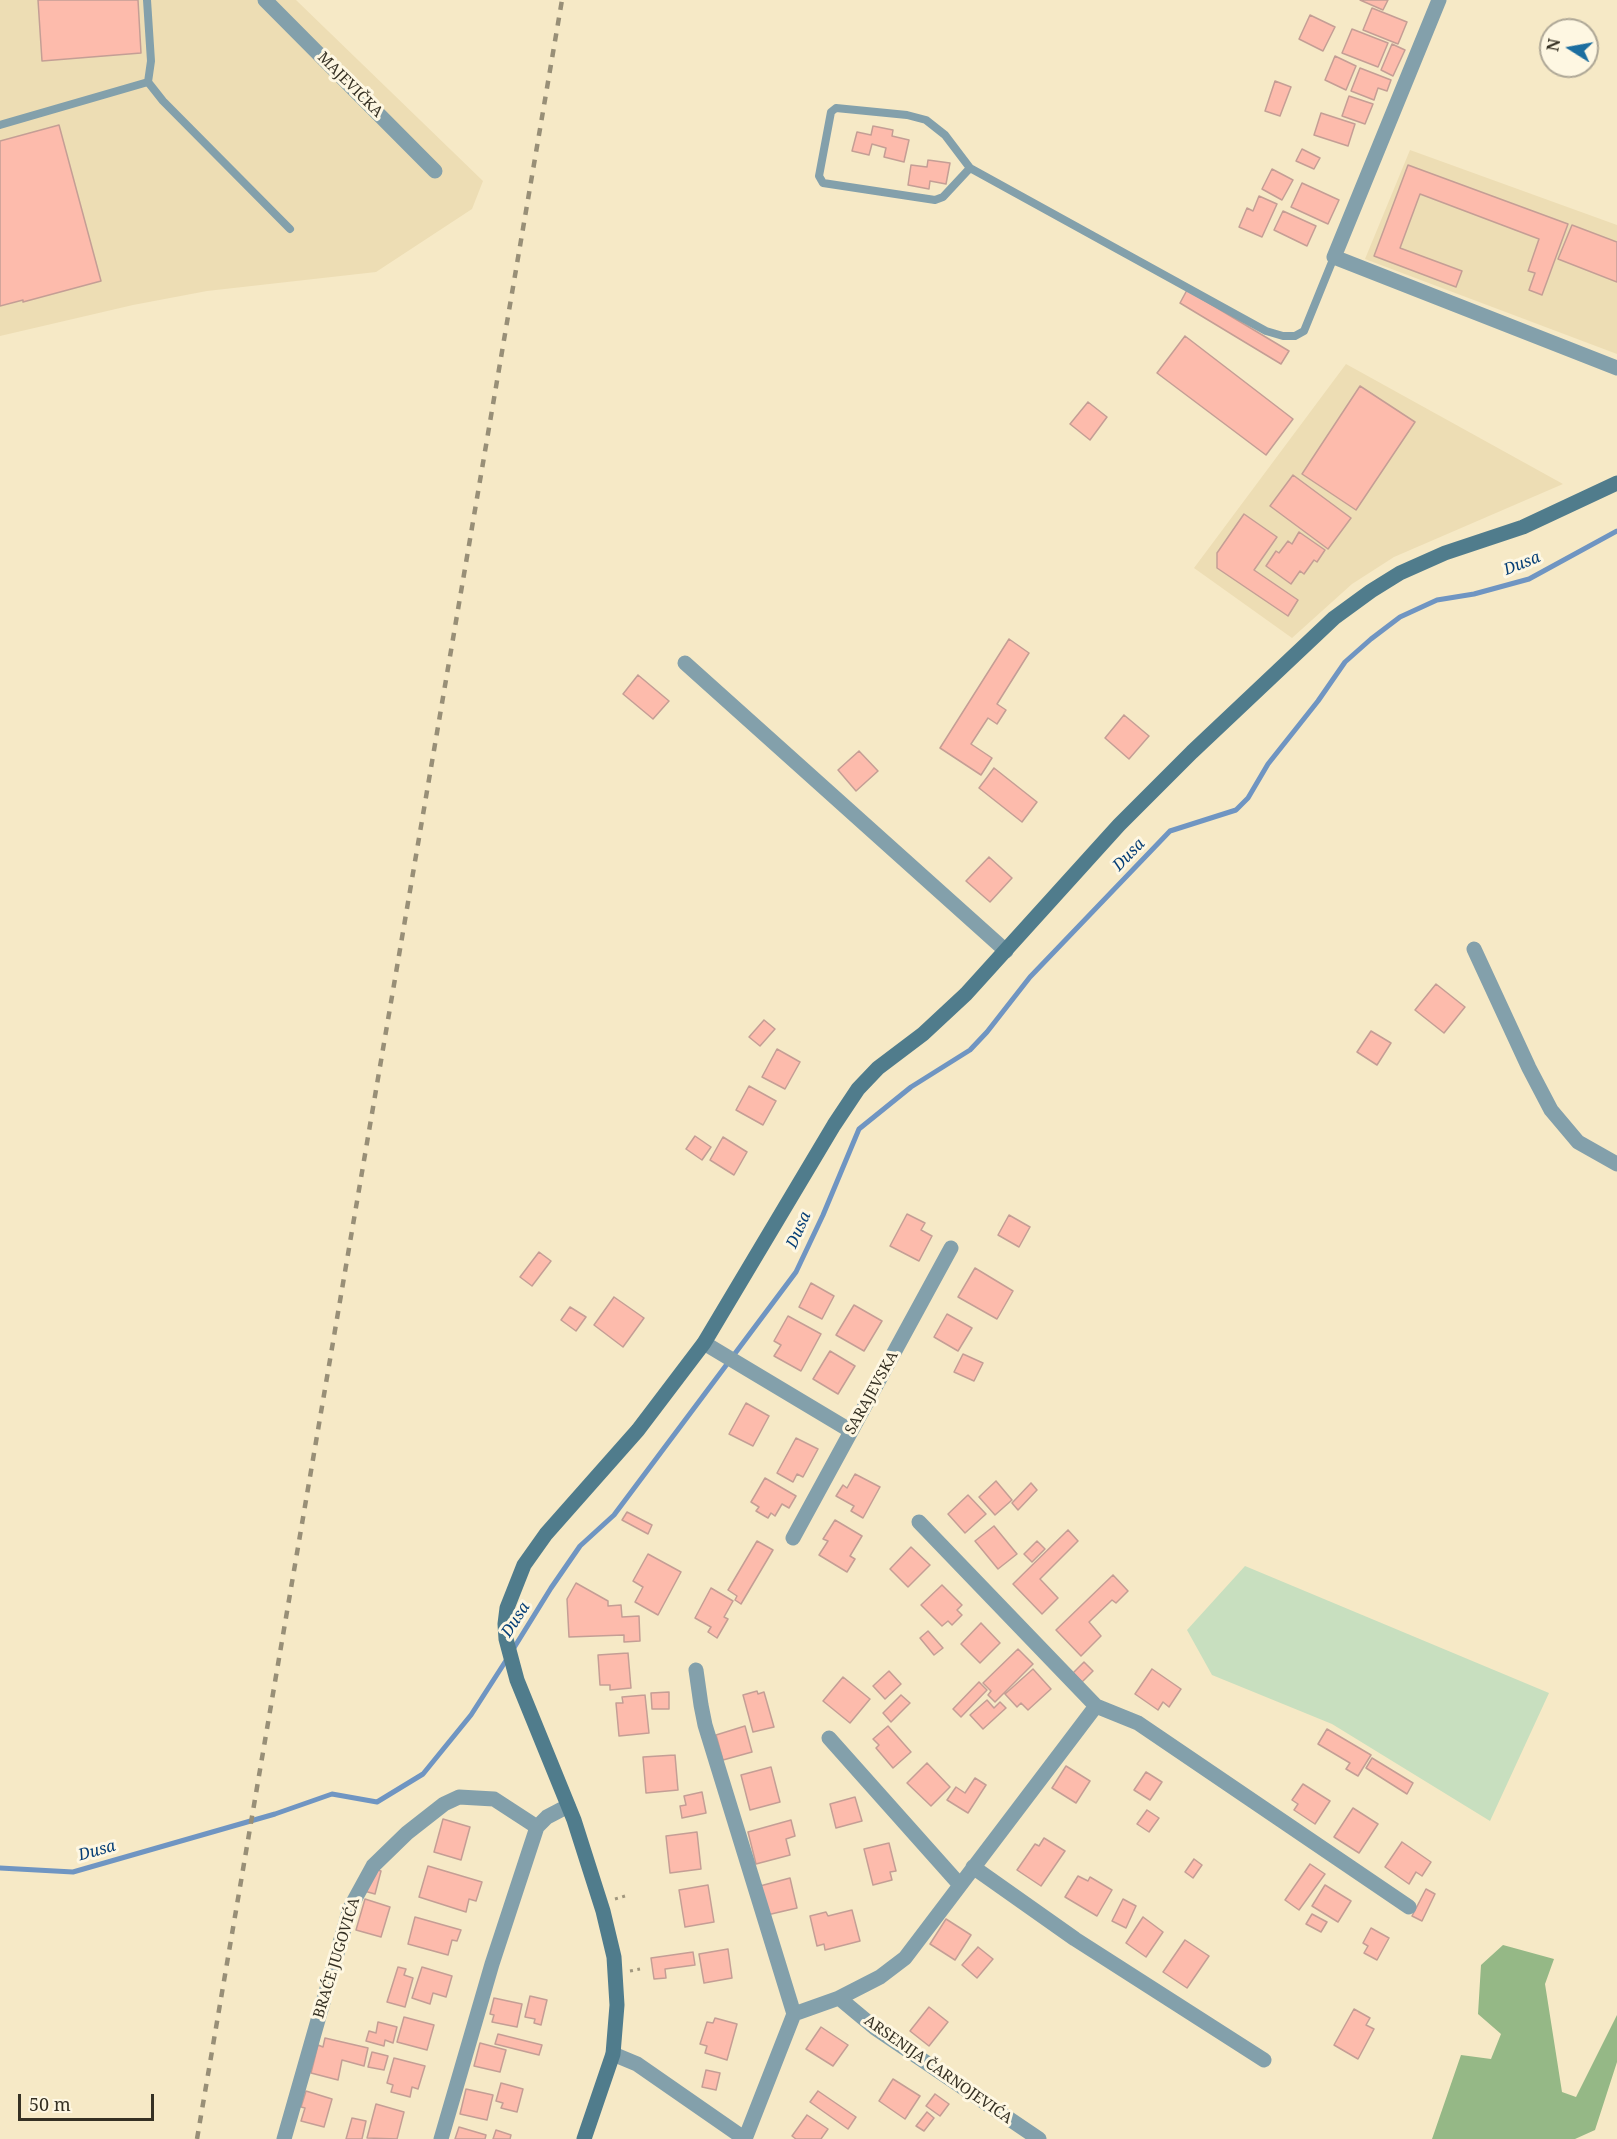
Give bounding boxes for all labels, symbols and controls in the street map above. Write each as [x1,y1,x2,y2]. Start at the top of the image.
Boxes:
north arrow [1539,18,1599,78]
text: N [1541,37,1565,53]
street label: MAJEVIČKA [314,49,386,121]
water label: Dusa [1501,548,1543,580]
water label: Dusa [1109,835,1149,875]
water label: Dusa [783,1209,815,1251]
street label: SARAJEVSKA [842,1348,902,1438]
water label: Dusa [498,1599,534,1641]
water label: Dusa [76,1837,118,1865]
street label: BRAĆE JUGOVIĆA [310,1895,364,2021]
street label: ARSENIJA ČARNOJEVIĆA [860,2012,1016,2128]
scale bar [21,2082,158,2120]
text: 50 m [29,2092,71,2116]

